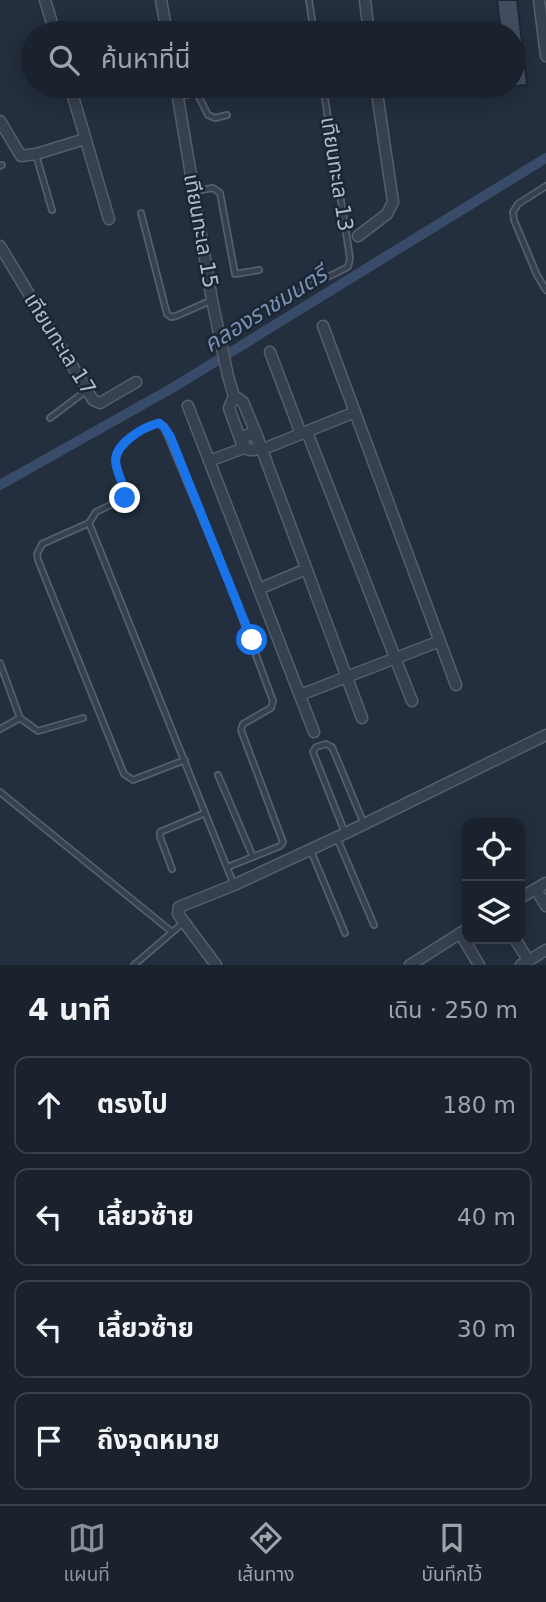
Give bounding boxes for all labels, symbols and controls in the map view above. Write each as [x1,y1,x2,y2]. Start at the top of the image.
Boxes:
search box [21,21,525,98]
icon: search [45,41,83,79]
text: ค้นหาที่นี่ [101,44,191,74]
street label: เทียนทะเล 13 [316,115,358,233]
street label: เทียนทะเล 15 [179,172,223,290]
water label: คลองราชมนตรี [199,259,335,357]
street label: เทียนทะเล 17 [19,289,101,399]
route end [109,482,140,513]
route start [236,624,267,655]
map controls [462,818,525,944]
button: locate [462,818,525,881]
button: layers [462,881,525,944]
text: 4 นาที [28,992,111,1027]
text: เดิน · 250 m [388,997,518,1023]
icon: ahead [30,1086,68,1124]
text: ตรงไป [97,1089,168,1119]
text: 180 m [442,1092,516,1118]
icon: left [30,1198,68,1236]
text: เลี้ยวซ้าย [97,1201,194,1231]
text: 40 m [457,1204,516,1230]
icon: left [30,1310,68,1348]
text: เลี้ยวซ้าย [97,1313,194,1343]
text: 30 m [457,1316,516,1342]
icon: arrive [30,1422,68,1460]
text: ถึงจุดหมาย [97,1425,220,1455]
tab: แผนที่ [64,1519,110,1590]
tab: เส้นทาง [237,1519,294,1590]
tab: บันทึกไว้ [421,1519,482,1590]

